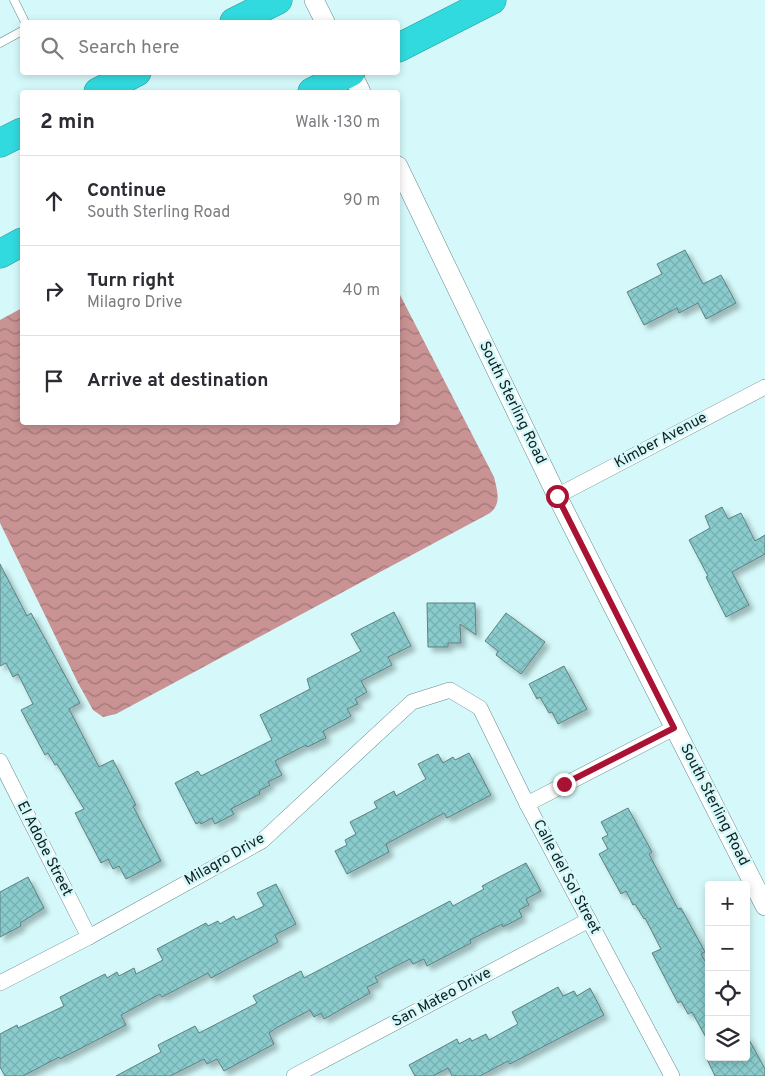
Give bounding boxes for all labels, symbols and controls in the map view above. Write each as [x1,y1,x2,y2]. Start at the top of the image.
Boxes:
search box [20,20,400,75]
icon: search [38,34,66,62]
text: Search here [78,36,180,60]
text: 2 min [40,109,95,136]
text: Walk · 130 m [295,113,380,133]
text: Continue [87,179,166,203]
icon: ahead [40,187,68,215]
text: 90 m [343,191,380,211]
text: South Sterling Road [87,203,230,223]
text: Turn right [87,269,175,293]
icon: right [40,277,68,305]
text: 40 m [342,281,380,301]
text: Milagro Drive [87,293,182,313]
street label: South Sterling Road [474,338,550,468]
icon: arrive [40,367,68,395]
text: Arrive at destination [87,369,268,393]
street label: Kimber Avenue [611,409,711,473]
route start [546,485,569,508]
street label: South Sterling Road [675,741,753,869]
route end [553,773,576,796]
street label: El Adobe Street [12,798,76,900]
street label: Calle del Sol Street [528,817,604,937]
street label: Milagro Drive [182,829,268,891]
map controls [705,881,750,1061]
button: + [705,881,750,926]
button: − [705,926,750,971]
street label: San Mateo Drive [389,964,495,1032]
button: locate [705,971,750,1016]
button: layers [705,1016,750,1061]

